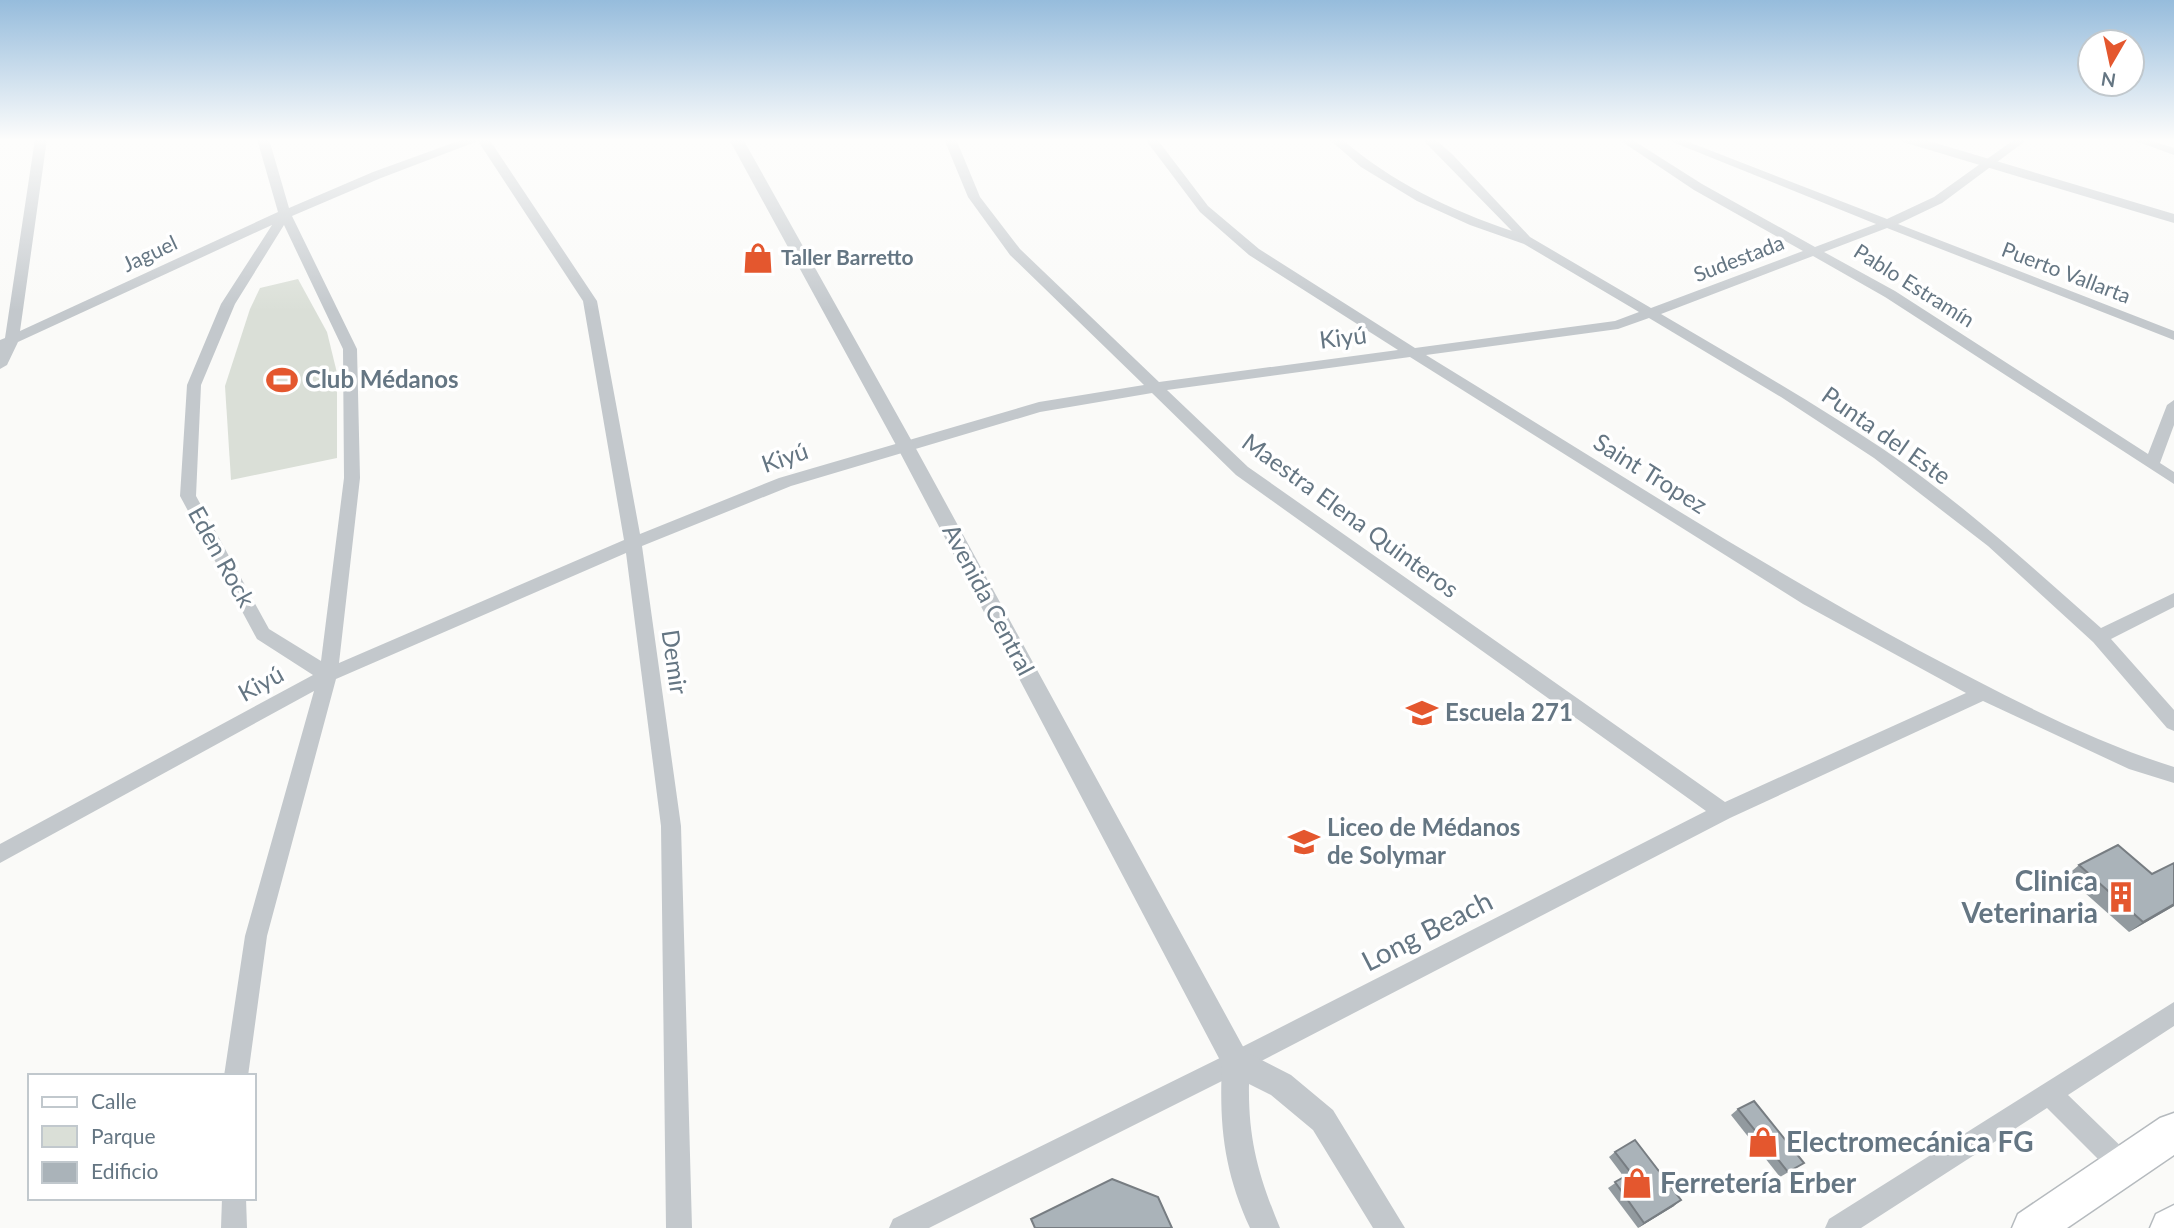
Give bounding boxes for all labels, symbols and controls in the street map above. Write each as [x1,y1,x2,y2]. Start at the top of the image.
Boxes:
north arrow [2076,28,2146,98]
text: N [2099,68,2117,93]
street label: Jaguel [118,229,181,276]
street label: Sudestada [1690,229,1787,286]
street label: Puerto Vallarta [1999,236,2135,308]
street label: Pablo Estramín [1850,238,1980,332]
shop icon: Taller Barretto [741,241,775,275]
place label: Taller Barretto [781,244,914,269]
street label: Kiyú [1318,319,1368,354]
sports icon: Club Médanos [265,363,299,397]
place label: Club Médanos [305,364,459,393]
street label: Punta del Este [1817,380,1957,490]
street label: Maestra Elena Quinteros [1237,426,1465,603]
street label: Saint Tropez [1589,426,1713,519]
street label: Kiyú [757,435,812,478]
street label: Eden Rock [183,501,262,612]
street label: Avenida Central [937,519,1041,680]
street label: Demir [657,628,694,696]
street label: Kiyú [233,659,288,707]
school or university icon: Escuela 271 [1405,696,1439,730]
place label: Escuela 271 [1445,697,1573,726]
place label: Liceo de Médanos de Solymar [1327,812,1520,869]
school or university icon: Liceo de Médanos de Solymar [1287,825,1321,859]
place label: Clinica Veterinaria [1960,863,2098,929]
building icon: Clinica Veterinaria [2104,880,2138,914]
street label: Long Beach [1355,883,1498,978]
legend [28,1074,256,1200]
text: Calle [91,1088,136,1113]
text: Parque [91,1123,156,1148]
place label: Electromecánica FG [1786,1124,2034,1158]
shop icon: Electromecánica FG [1746,1125,1780,1159]
text: Edificio [91,1158,159,1183]
place label: Ferretería Erber [1660,1165,1857,1199]
shop icon: Ferretería Erber [1620,1166,1654,1200]

